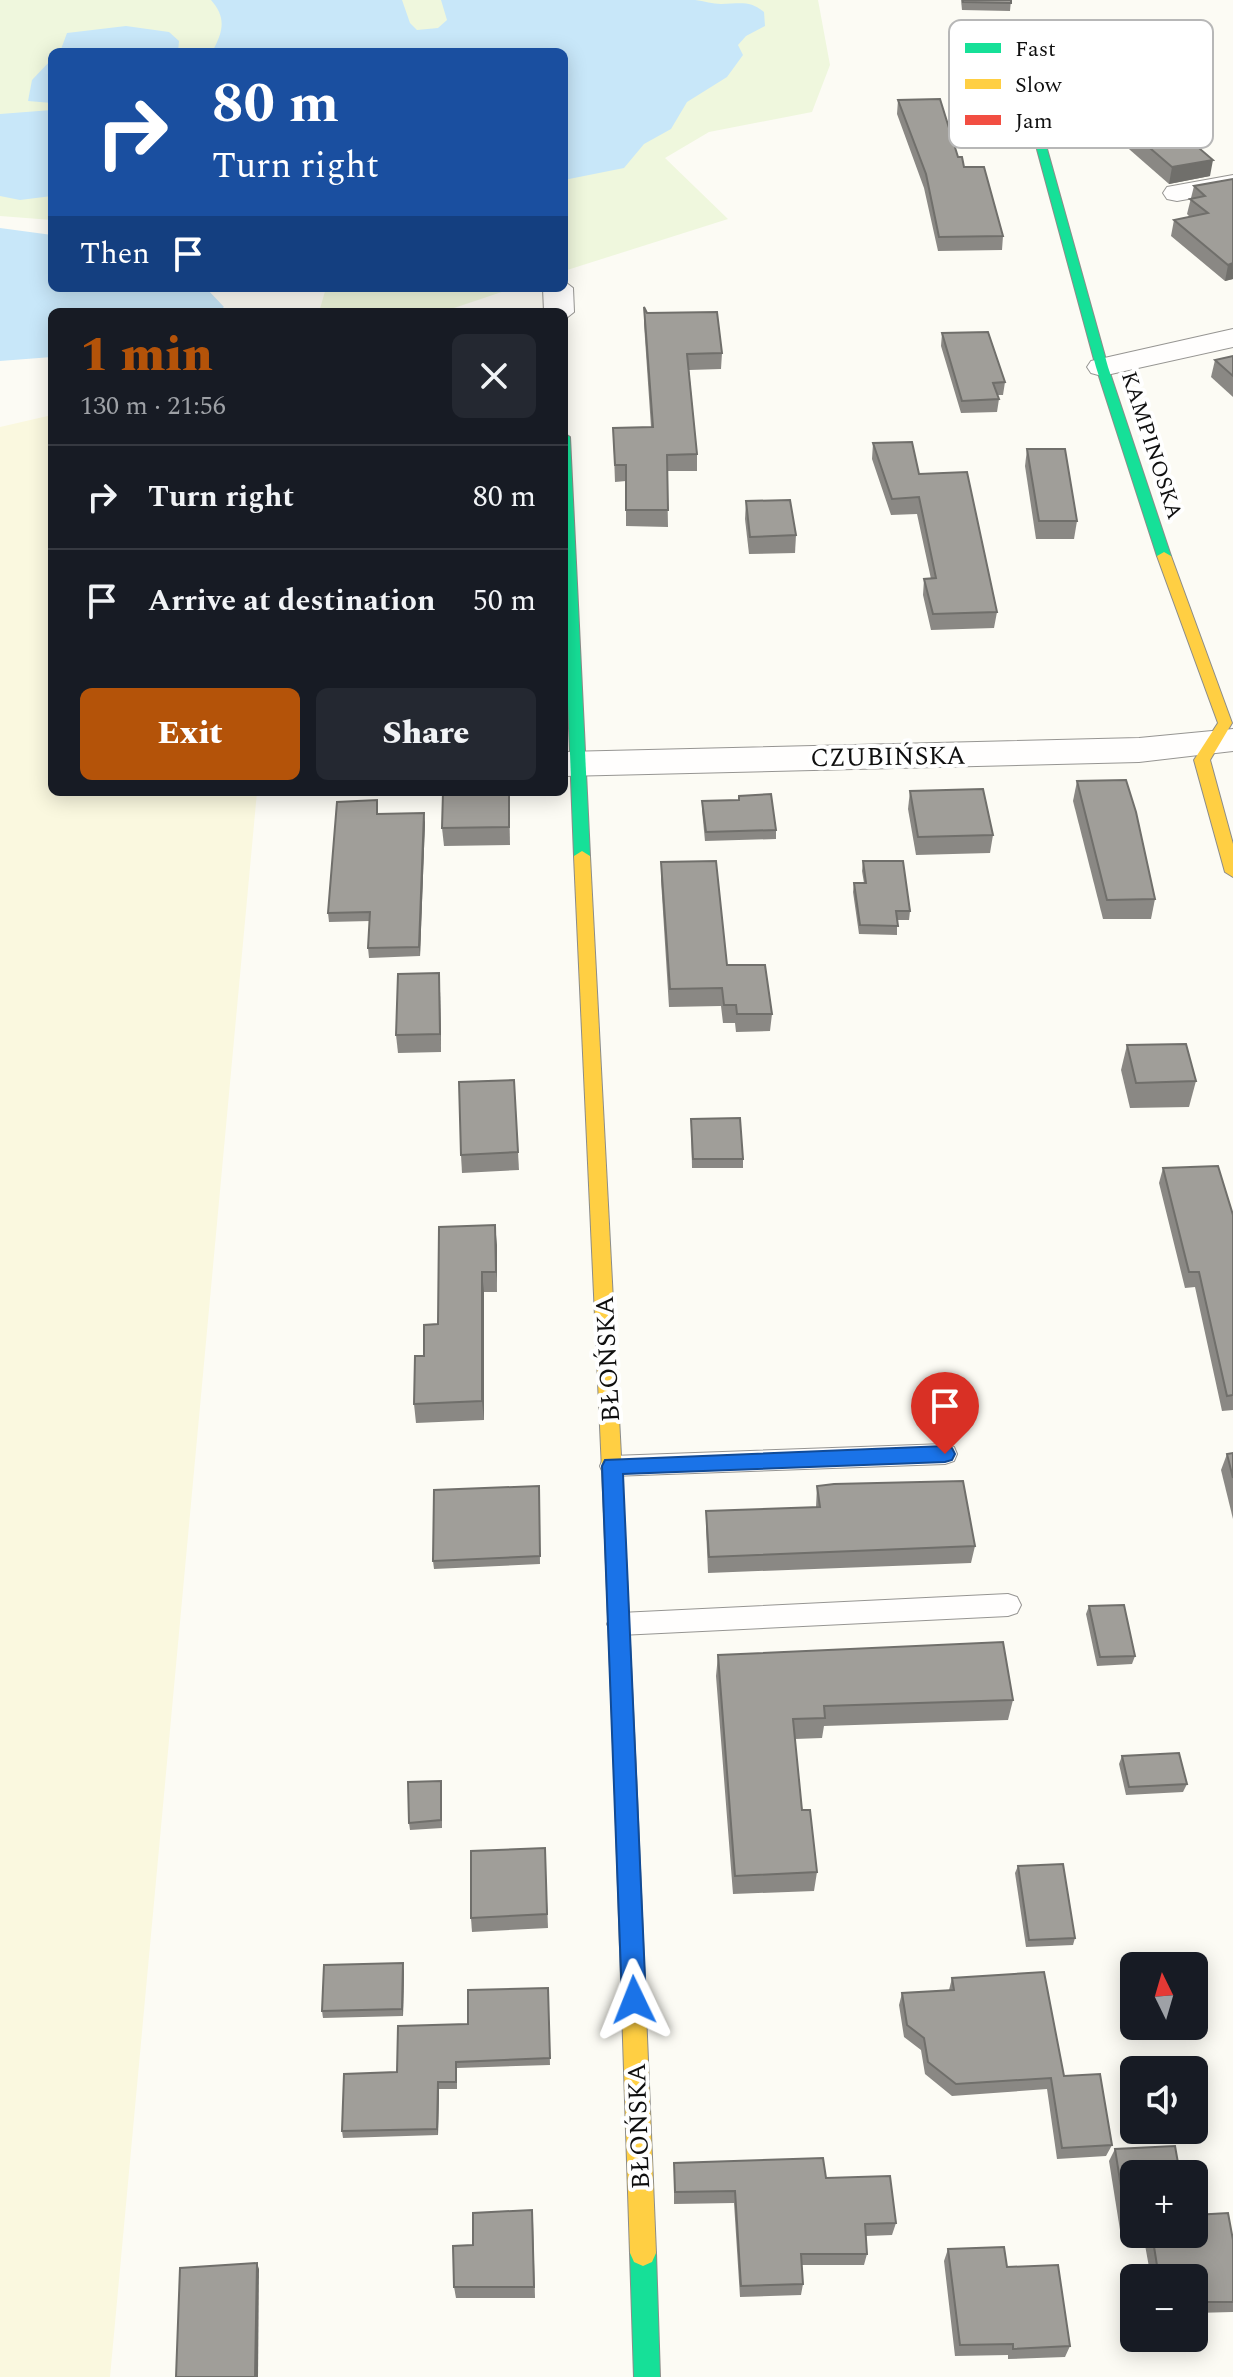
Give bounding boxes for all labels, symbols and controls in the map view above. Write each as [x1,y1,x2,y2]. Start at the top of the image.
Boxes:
legend [949,20,1213,148]
text: Fast [1015,33,1056,66]
text: 80 m [212,62,339,147]
text: Slow [1015,69,1063,102]
icon: right [80,80,184,184]
text: Jam [1015,105,1053,138]
text: Turn right [212,139,379,194]
text: Then [80,231,150,277]
icon: arrive [166,232,210,276]
text: 1 min [80,319,213,392]
button: close [452,334,536,418]
street label: KAMPINOSKA [1112,367,1191,524]
text: 130 m · 21:56 [80,386,226,426]
text: Turn right [148,474,294,520]
text: 80 m [473,474,536,520]
icon: right [80,475,124,519]
text: Arrive at destination [148,578,435,624]
text: 50 m [473,578,536,624]
icon: arrive [80,579,124,623]
button: Exit [80,688,300,780]
button: Share [316,688,536,780]
street label: CZUBIŃSKA [810,736,966,778]
street label: BŁOŃSKA [585,1295,631,1423]
pin [911,1372,979,1454]
icon: arrive [923,1384,967,1428]
north arrow [1120,1952,1208,2040]
map controls [1120,1952,1208,2352]
position arrow [592,1958,676,2042]
button: sound [1120,2056,1208,2144]
street label: BŁOŃSKA [617,2062,661,2190]
button: + [1120,2160,1208,2248]
button: − [1120,2264,1208,2352]

